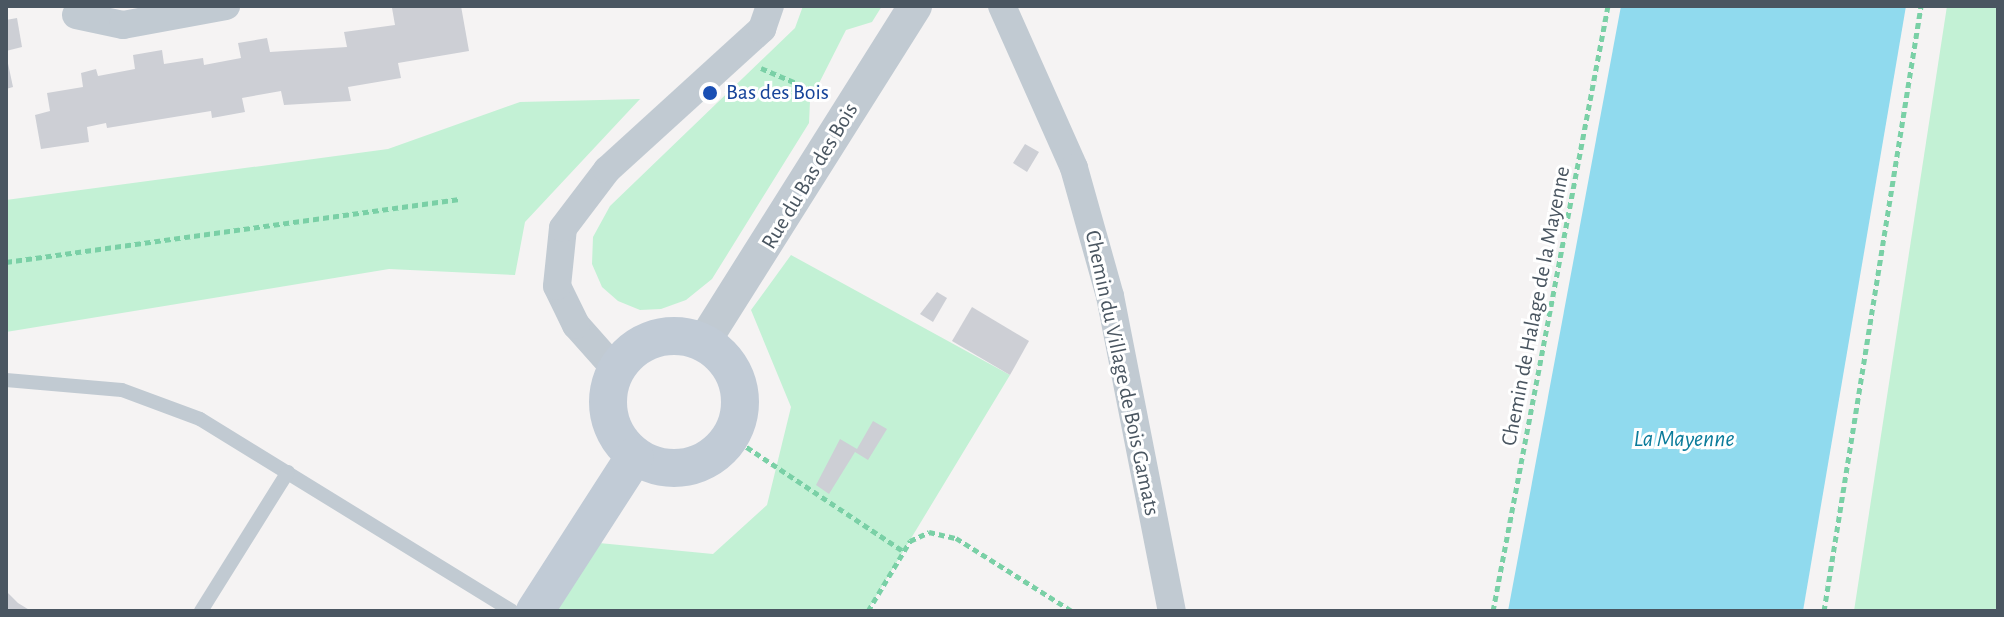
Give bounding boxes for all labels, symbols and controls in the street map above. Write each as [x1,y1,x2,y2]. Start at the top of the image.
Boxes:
place label: Bas des Bois [726,80,829,106]
marker: Bas des Bois [701,84,719,102]
street label: Rue du Bas des Bois [756,98,864,254]
street label: Chemin de Halage de la Mayenne [1496,164,1576,448]
street label: Chemin du Village de Bois Gamats [1079,228,1165,518]
water label: La Mayenne [1633,426,1735,454]

